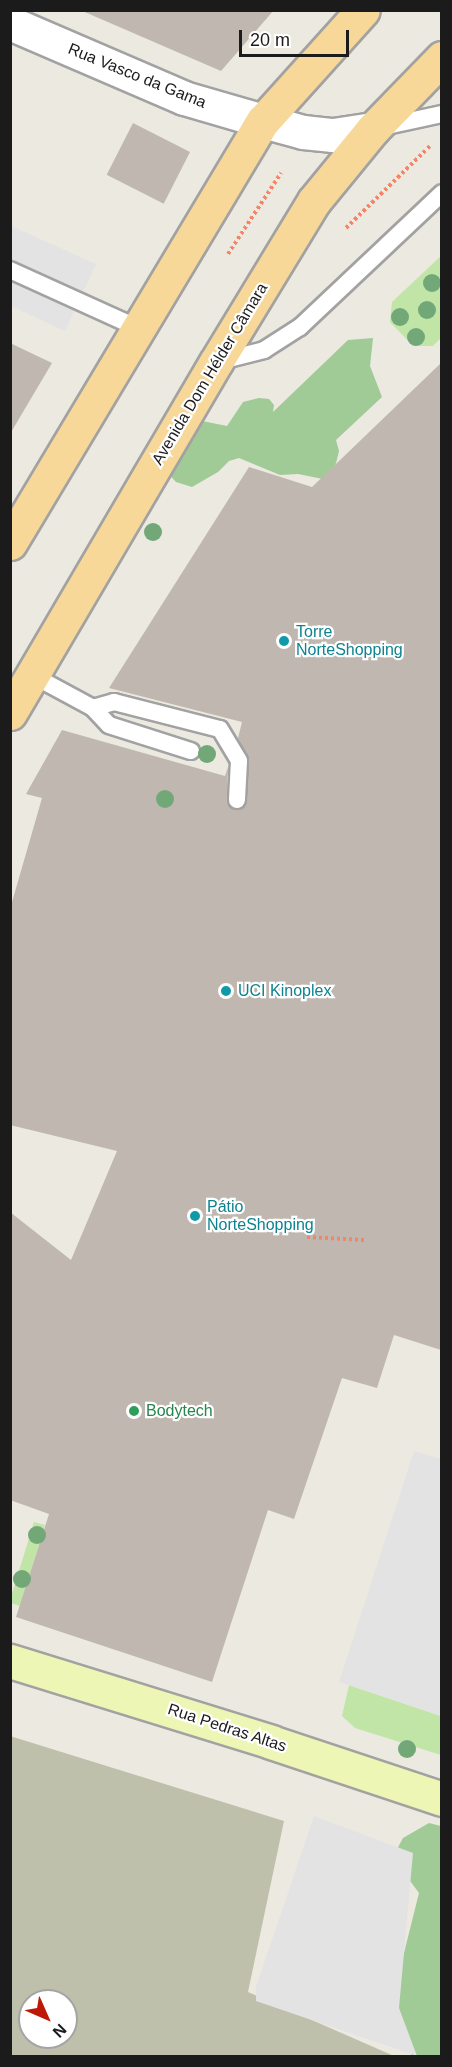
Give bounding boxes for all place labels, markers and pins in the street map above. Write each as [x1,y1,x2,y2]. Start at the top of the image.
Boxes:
place label: Torre NorteShopping [296,622,403,660]
marker: Torre NorteShopping [277,634,291,648]
place label: UCI Kinoplex [238,981,331,1001]
marker: UCI Kinoplex [219,984,233,998]
place label: Pátio NorteShopping [207,1197,314,1235]
marker: Pátio NorteShopping [188,1209,202,1223]
place label: Bodytech [146,1401,213,1421]
marker: Bodytech [127,1404,141,1418]

